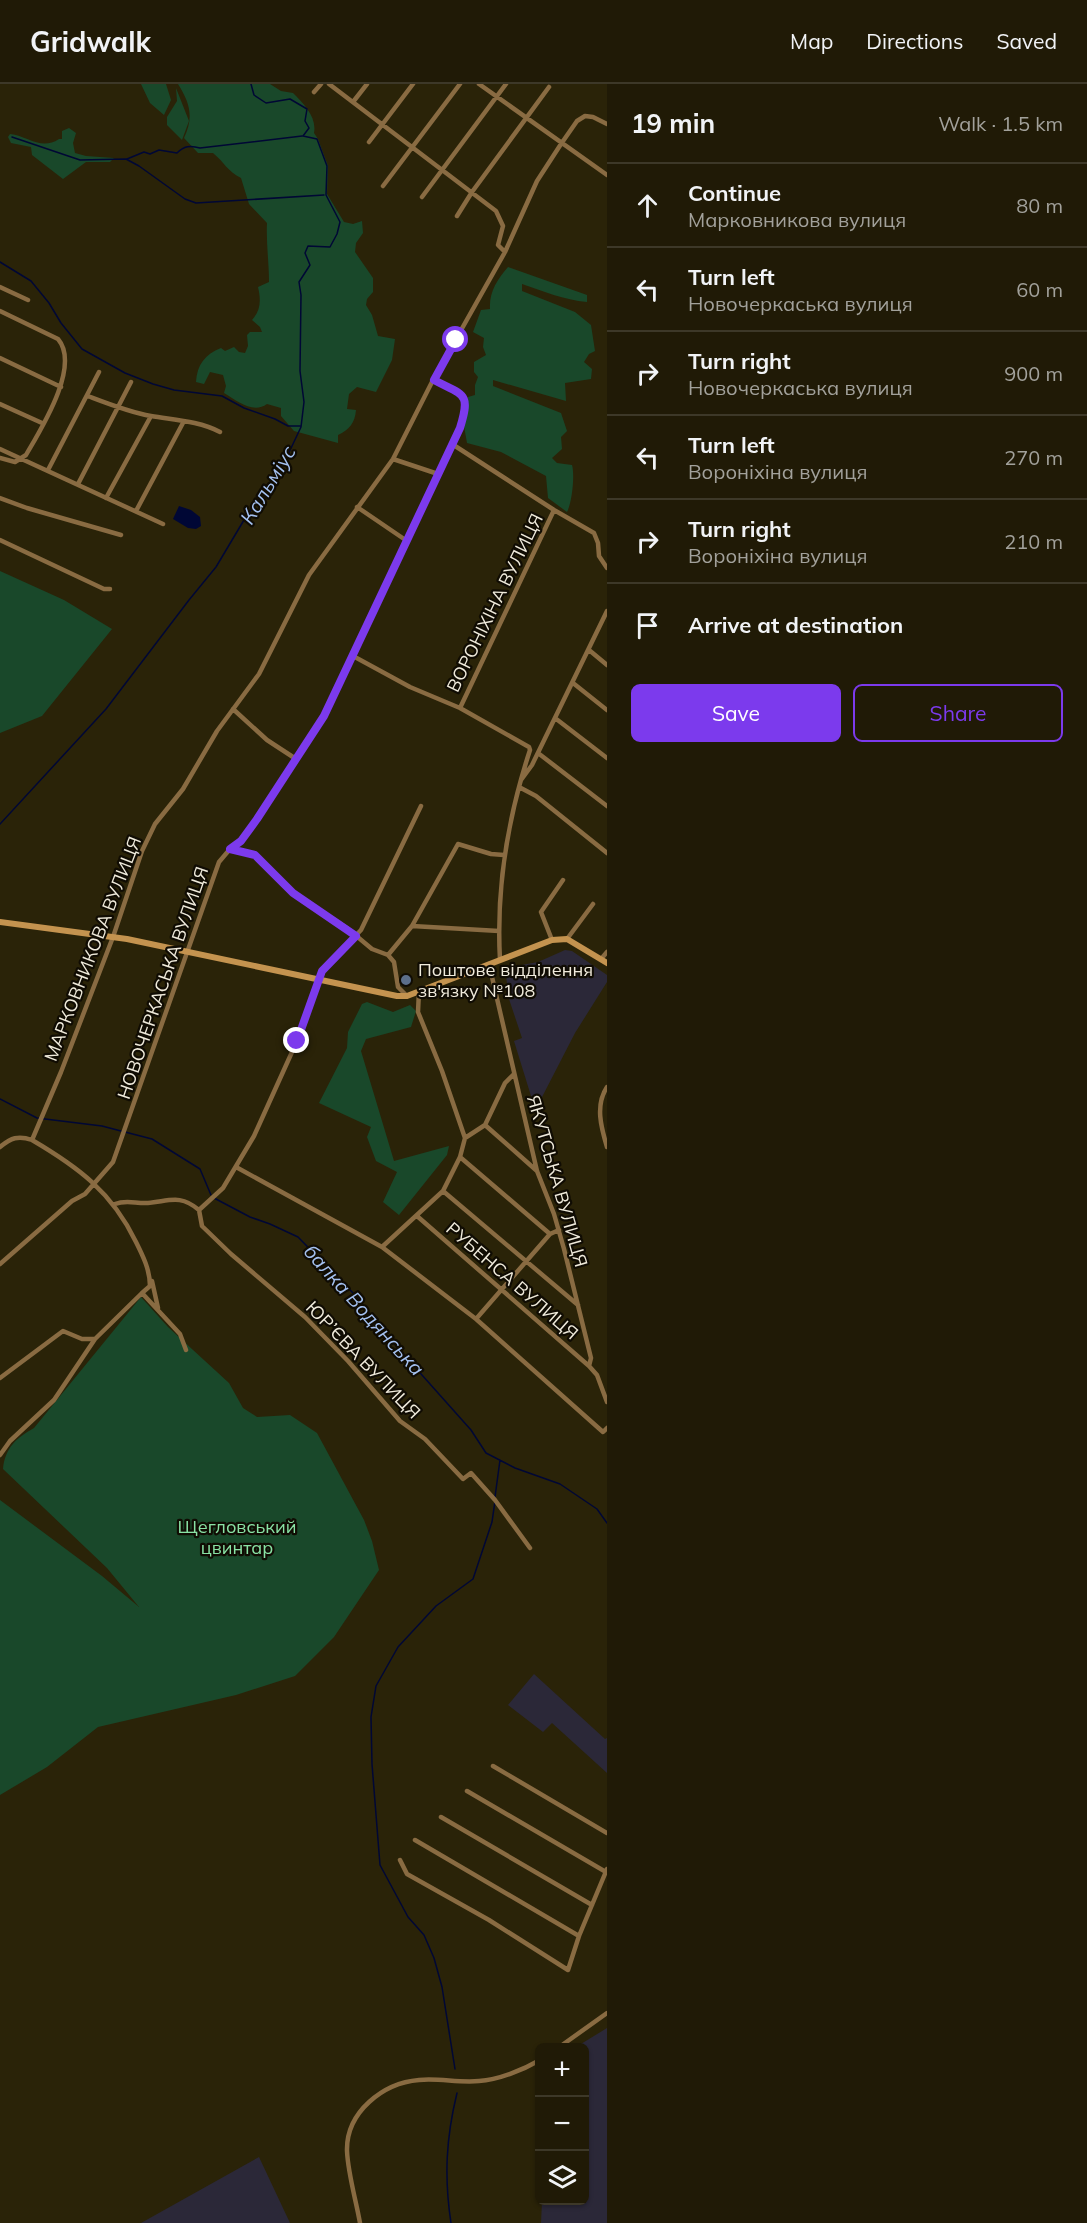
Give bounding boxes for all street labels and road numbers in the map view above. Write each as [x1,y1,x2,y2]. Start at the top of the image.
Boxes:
street label: ВОРОНІХІНА ВУЛИЦЯ [441,510,548,696]
street label: МАРКОВНИКОВА ВУЛИЦЯ [39,833,146,1064]
street label: НОВОЧЕРКАСЬКА ВУЛИЦЯ [112,864,213,1102]
street label: ЯКУТСЬКА ВУЛИЦЯ [522,1092,593,1270]
street label: РУБЕНСА ВУЛИЦЯ [441,1217,583,1344]
street label: ЮР’ЄВА ВУЛИЦЯ [301,1296,425,1423]

